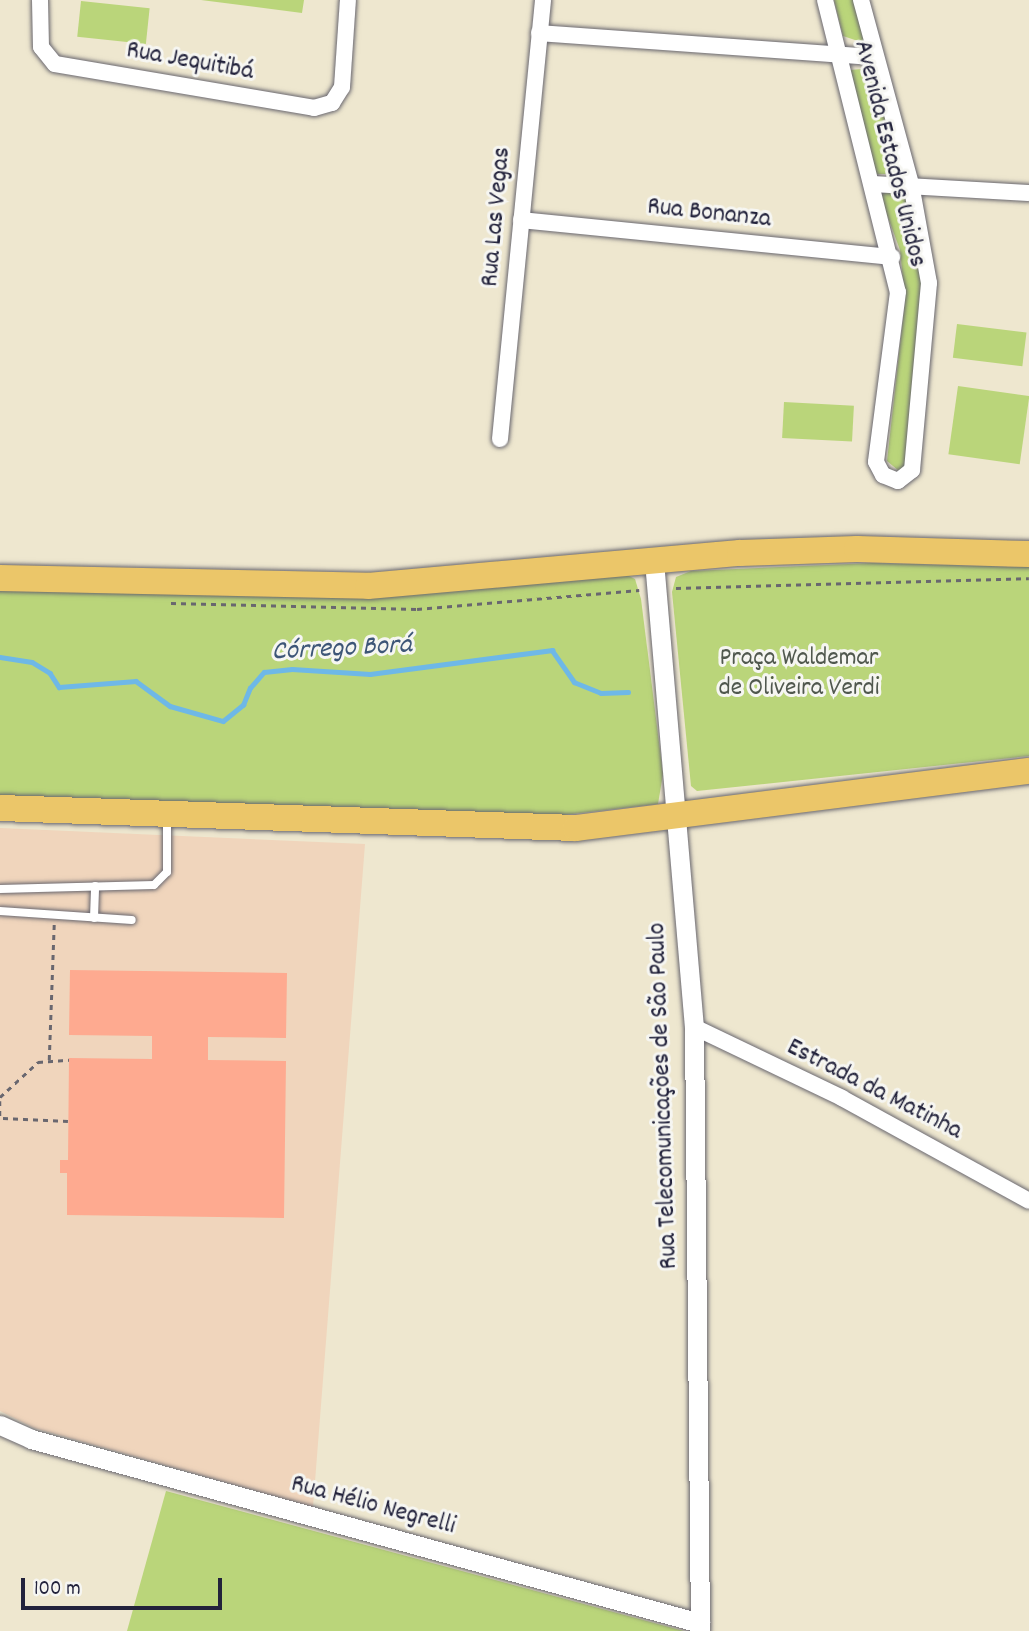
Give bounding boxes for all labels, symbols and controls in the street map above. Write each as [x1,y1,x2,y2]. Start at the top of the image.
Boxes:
street label: Rua Jequitibá [124,35,256,89]
street label: Avenida Estados Unidos [846,37,932,271]
street label: Rua Las Vegas [475,146,519,288]
street label: Rua Bonanza [646,192,772,236]
water label: Córrego Borá [271,630,413,670]
park label: Praça Waldemar de Oliveira Verdi [719,643,879,704]
street label: Rua Telecomunicações de São Paulo [642,922,686,1270]
street label: Estrada da Matinha [781,1032,967,1148]
street label: Rua Hélio Negrelli [287,1469,459,1543]
scale bar [24,1564,226,1608]
text: 100 m [34,1575,81,1605]

